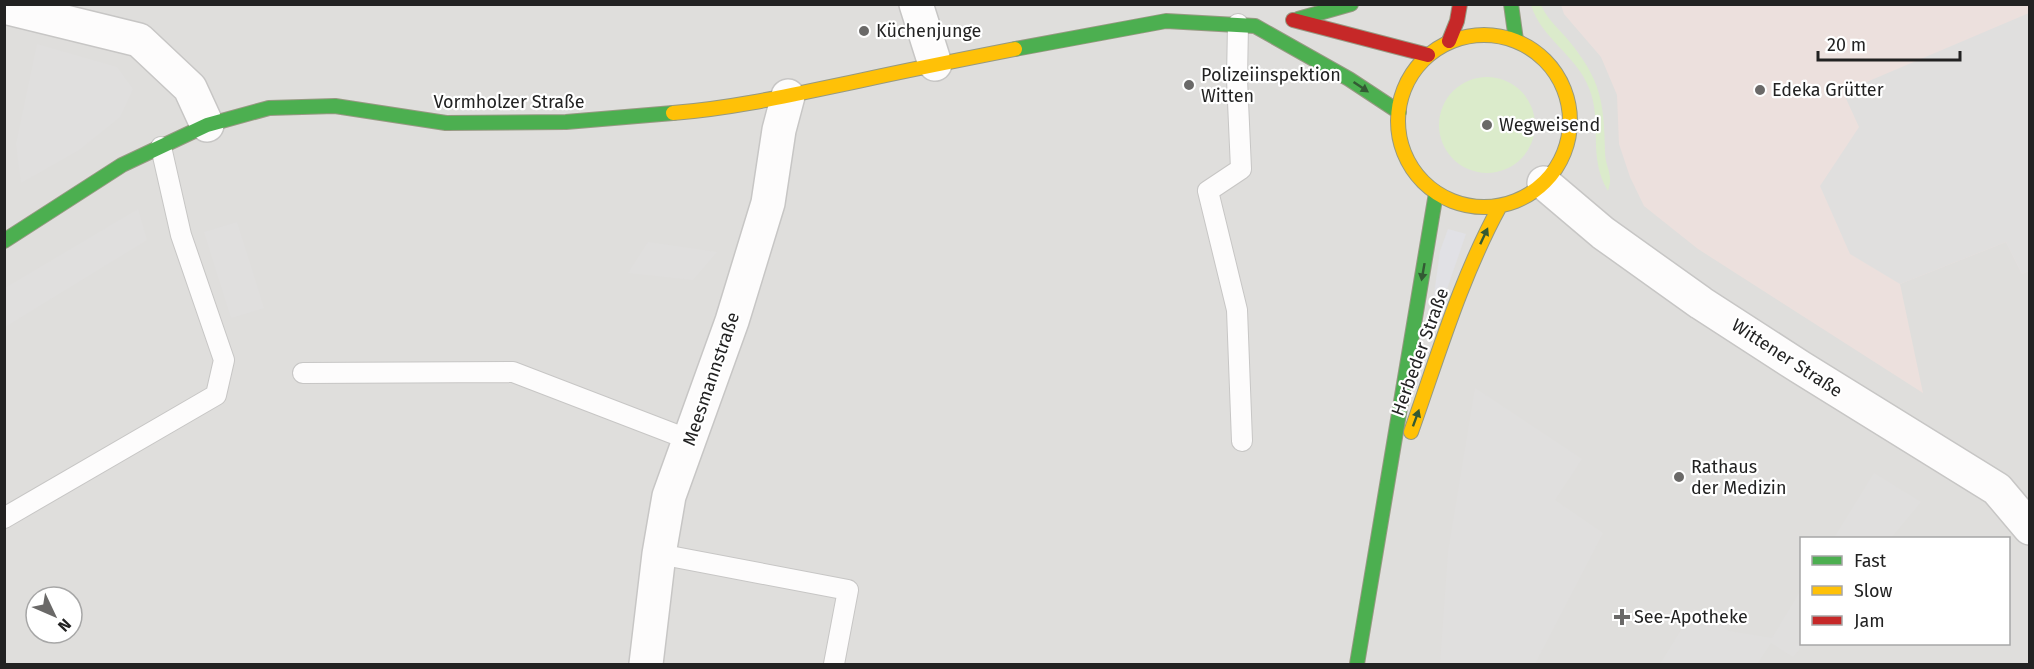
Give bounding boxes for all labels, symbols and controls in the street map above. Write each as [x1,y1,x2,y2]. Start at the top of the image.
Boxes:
place label: Küchenjunge [876,20,981,42]
marker: Küchenjunge [857,24,871,38]
scale bar [1818,24,1960,62]
text: 20 m [1827,34,1866,56]
place label: Polizeiinspektion Witten [1201,64,1341,107]
marker: Polizeiinspektion Witten [1182,78,1196,92]
place label: Edeka Grütter [1772,79,1884,101]
one-way arrow [1352,81,1368,93]
marker: Edeka Grütter [1753,83,1767,97]
street label: Vormholzer Straße [433,91,585,113]
place label: Wegweisend [1499,114,1600,136]
marker: Wegweisend [1480,118,1494,132]
one-way arrow [1479,227,1488,244]
one-way arrow [1418,262,1427,281]
street label: Herbeder Straße [1387,285,1453,419]
street label: Meesmannstraße [678,309,744,449]
street label: Wittener Straße [1728,314,1846,402]
one-way arrow [1411,409,1421,427]
place label: Rathaus der Medizin [1691,456,1786,499]
marker: Rathaus der Medizin [1672,470,1686,484]
legend [1800,537,2010,645]
text: Fast [1854,550,1887,572]
text: Slow [1854,580,1893,602]
north arrow [24,585,84,645]
place label: See-Apotheke [1634,606,1748,628]
marker: See-Apotheke [1615,610,1629,624]
text: Jam [1854,610,1885,632]
text: N [54,615,75,635]

